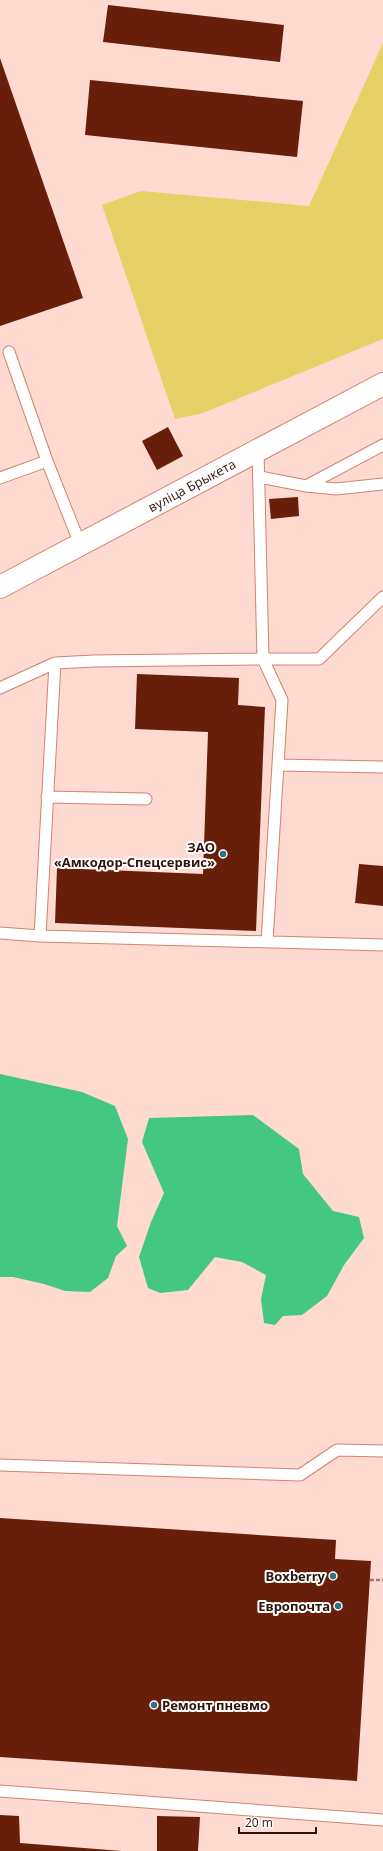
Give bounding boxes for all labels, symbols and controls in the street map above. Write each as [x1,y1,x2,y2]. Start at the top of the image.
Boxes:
street label: вуліца Брыкета [145,455,239,516]
place label: ЗАО «Амкодор-Спецсервис» [54,838,215,871]
marker: ЗАО «Амкодор-Спецсервис» [218,849,228,859]
place label: Boxberry [266,1567,326,1585]
marker: Boxberry [328,1571,338,1581]
place label: Европочта [258,1597,330,1615]
marker: Европочта [333,1601,343,1611]
place label: Ремонт пневмо [162,1696,268,1714]
marker: Ремонт пневмо [149,1700,159,1710]
scale bar [239,1809,316,1835]
text: 20 m [245,1814,273,1831]

